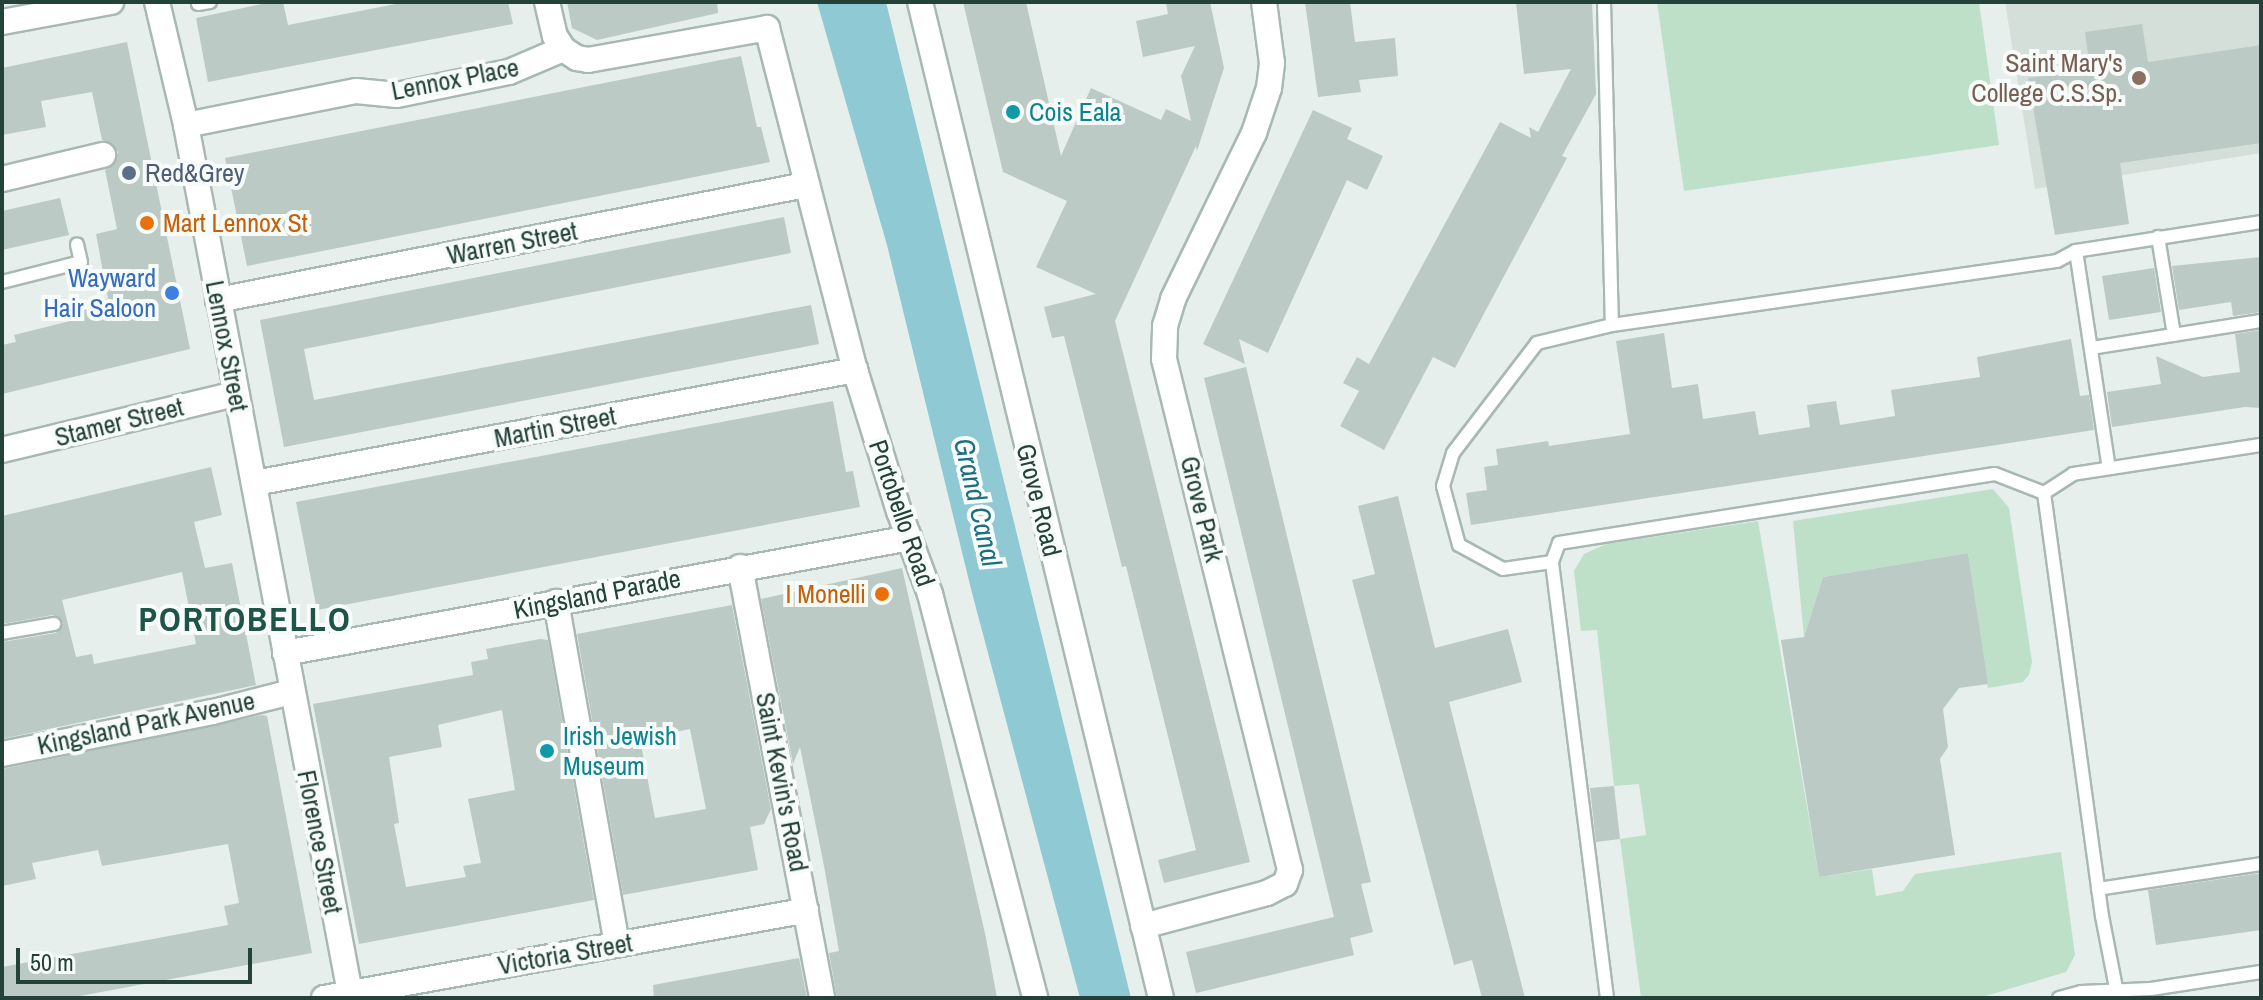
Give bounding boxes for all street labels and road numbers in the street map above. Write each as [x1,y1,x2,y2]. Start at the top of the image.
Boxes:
street label: Lennox Place [389,51,521,107]
street label: Warren Street [444,215,580,271]
street label: Lennox Street [199,278,255,414]
street label: Stamer Street [51,391,187,453]
street label: Martin Street [492,400,618,454]
street label: Portobello Road [862,436,942,590]
street label: Grove Road [1010,440,1068,560]
street label: Grove Park [1174,453,1230,565]
street label: Kingsland Parade [511,563,683,625]
street label: Kingsland Park Avenue [34,685,258,761]
street label: Saint Kevin's Road [749,690,815,874]
street label: Florence Street [291,767,349,917]
street label: Victoria Street [495,927,635,981]

